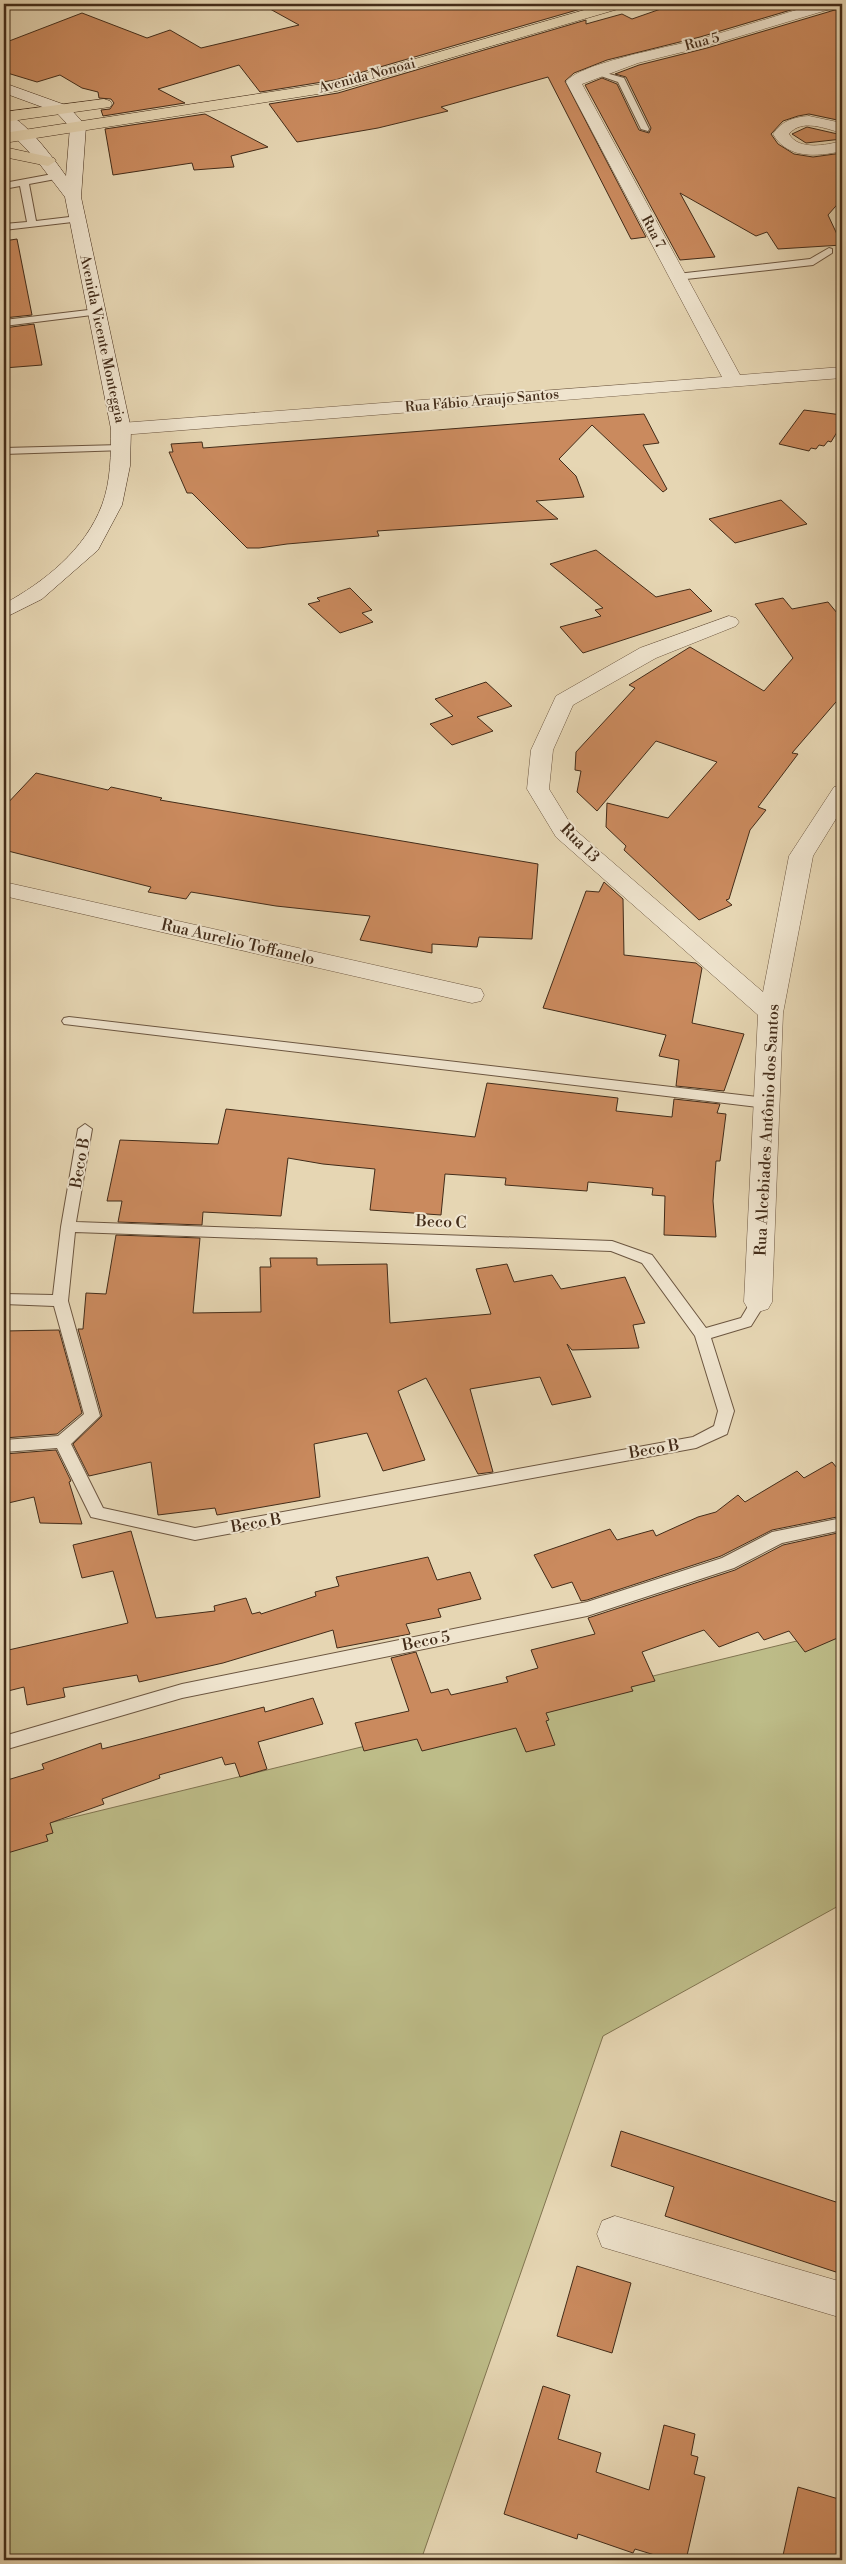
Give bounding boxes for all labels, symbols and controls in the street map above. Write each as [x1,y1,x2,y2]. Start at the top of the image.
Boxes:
street label: Rua 5 [683,29,722,55]
street label: Avenida Nonoai [316,54,418,98]
street label: Rua 7 [637,212,669,252]
street label: Avenida Vicente Monteggia [75,252,129,426]
street label: Rua Fábio Araujo Santos [404,385,560,417]
street label: Rua 13 [556,819,604,867]
street label: Rua Aurelio Toffanelo [159,915,317,969]
street label: Rua Alcebiades Antônio dos Santos [750,1004,784,1256]
street label: Beco B [66,1136,94,1191]
street label: Beco C [414,1211,467,1233]
street label: Beco B [626,1435,681,1463]
street label: Beco B [228,1509,283,1537]
street label: Beco 5 [399,1627,452,1656]

